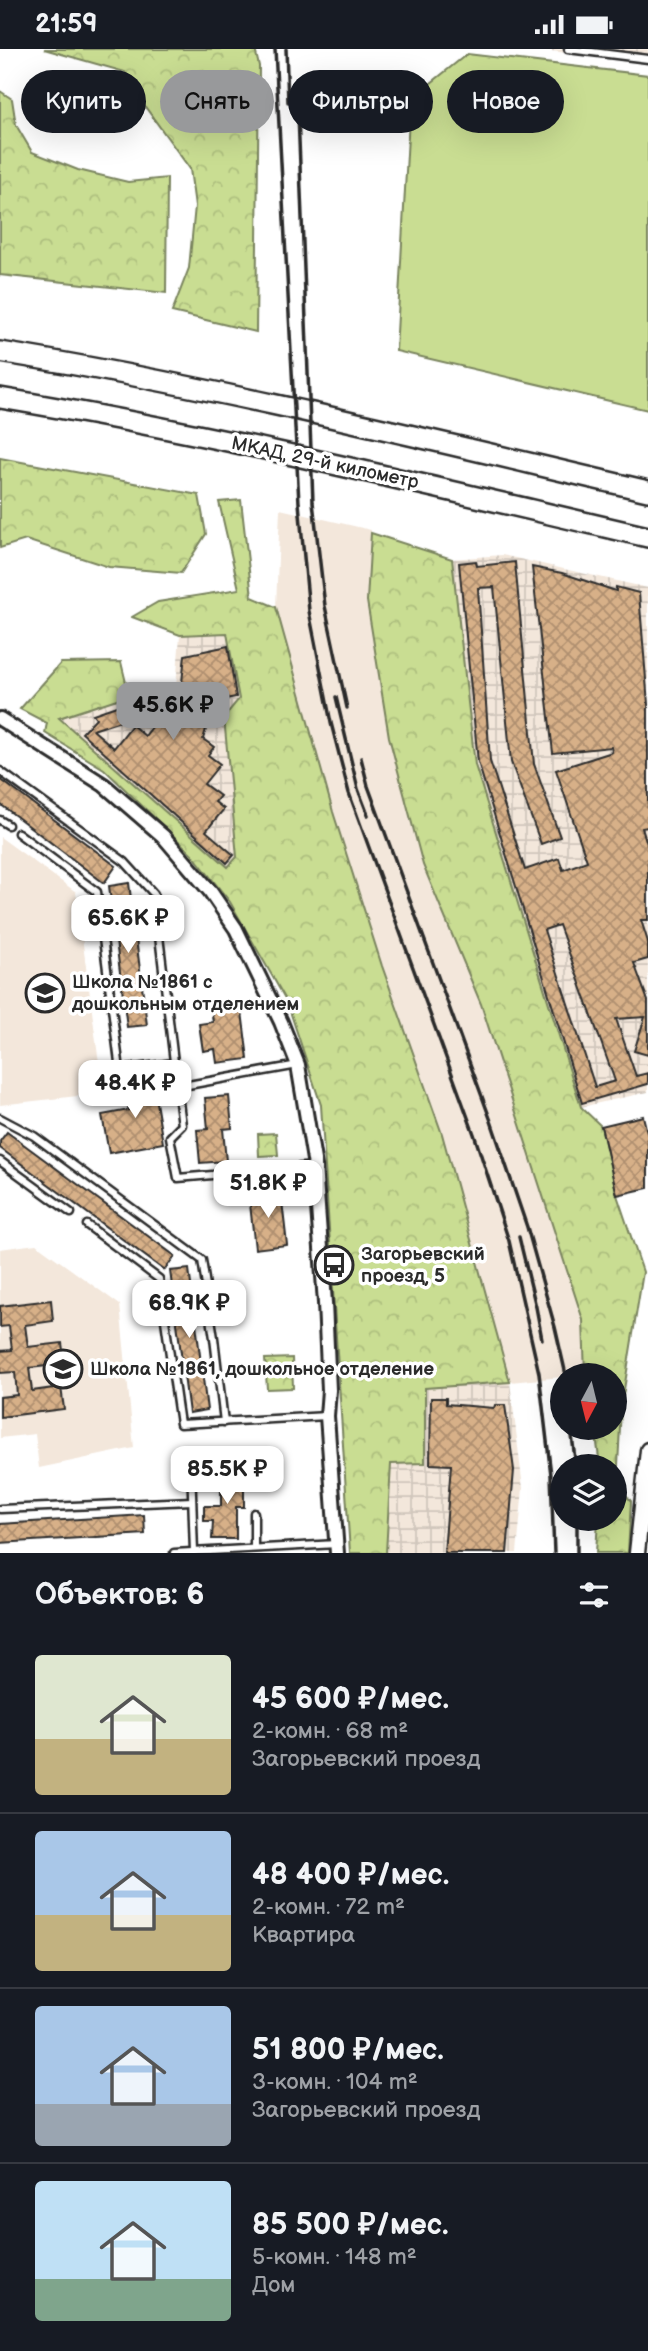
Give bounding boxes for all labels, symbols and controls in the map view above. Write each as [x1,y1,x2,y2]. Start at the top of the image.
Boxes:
text: 21:59 [35,9,97,40]
chip: Купить [21,70,146,133]
chip: Снять [160,70,274,133]
chip: Фильтры [288,70,433,133]
chip: Новое [447,70,564,133]
street label: МКАД, 29-й километр [229,432,421,494]
pin: 45.6K ₽ [108,683,238,742]
text: 45.6K ₽ [132,691,214,719]
pin: 65.6K ₽ [63,895,193,955]
text: 65.6K ₽ [87,904,169,932]
place label: Школа №1861 с дошкольным отделением [71,971,299,1016]
school or university icon: Школа №1861 с дошкольным отделением [24,972,66,1014]
pin: 48.4K ₽ [70,1061,200,1120]
text: 48.4K ₽ [94,1069,176,1097]
pin: 51.8K ₽ [203,1161,333,1220]
text: 51.8K ₽ [229,1169,307,1197]
place label: Загорьевский проезд, 5 [361,1243,485,1288]
bus stop icon: Загорьевский проезд, 5 [313,1244,355,1286]
pin: 68.9K ₽ [124,1281,254,1340]
text: 68.9K ₽ [148,1289,230,1317]
school or university icon: Школа №1861, дошкольное отделение [42,1348,84,1390]
place label: Школа №1861, дошкольное отделение [90,1358,434,1381]
north arrow [550,1363,626,1440]
map controls [550,1363,627,1531]
pin: 85.5K ₽ [162,1447,292,1506]
button: layers [550,1454,627,1531]
text: 85.5K ₽ [187,1455,267,1483]
icon: filters [575,1576,613,1614]
text: Объектов: 6 [35,1577,204,1613]
text: 45 600 ₽/мес. [252,1681,449,1717]
icon: home [91,1683,175,1767]
text: 2-комн. · 68 m² [252,1717,408,1745]
text: Загорьевский проезд [252,1745,481,1773]
text: 48 400 ₽/мес. [252,1857,449,1893]
icon: home [91,1859,175,1943]
text: 2-комн. · 72 m² [252,1893,405,1921]
text: Квартира [252,1921,355,1949]
text: 51 800 ₽/мес. [252,2032,444,2068]
icon: home [91,2034,175,2118]
text: 3-комн. · 104 m² [252,2068,418,2096]
text: Загорьевский проезд [252,2096,481,2124]
text: 85 500 ₽/мес. [252,2207,449,2243]
icon: home [91,2209,175,2293]
text: 5-комн. · 148 m² [252,2243,417,2271]
text: Дом [252,2271,295,2299]

